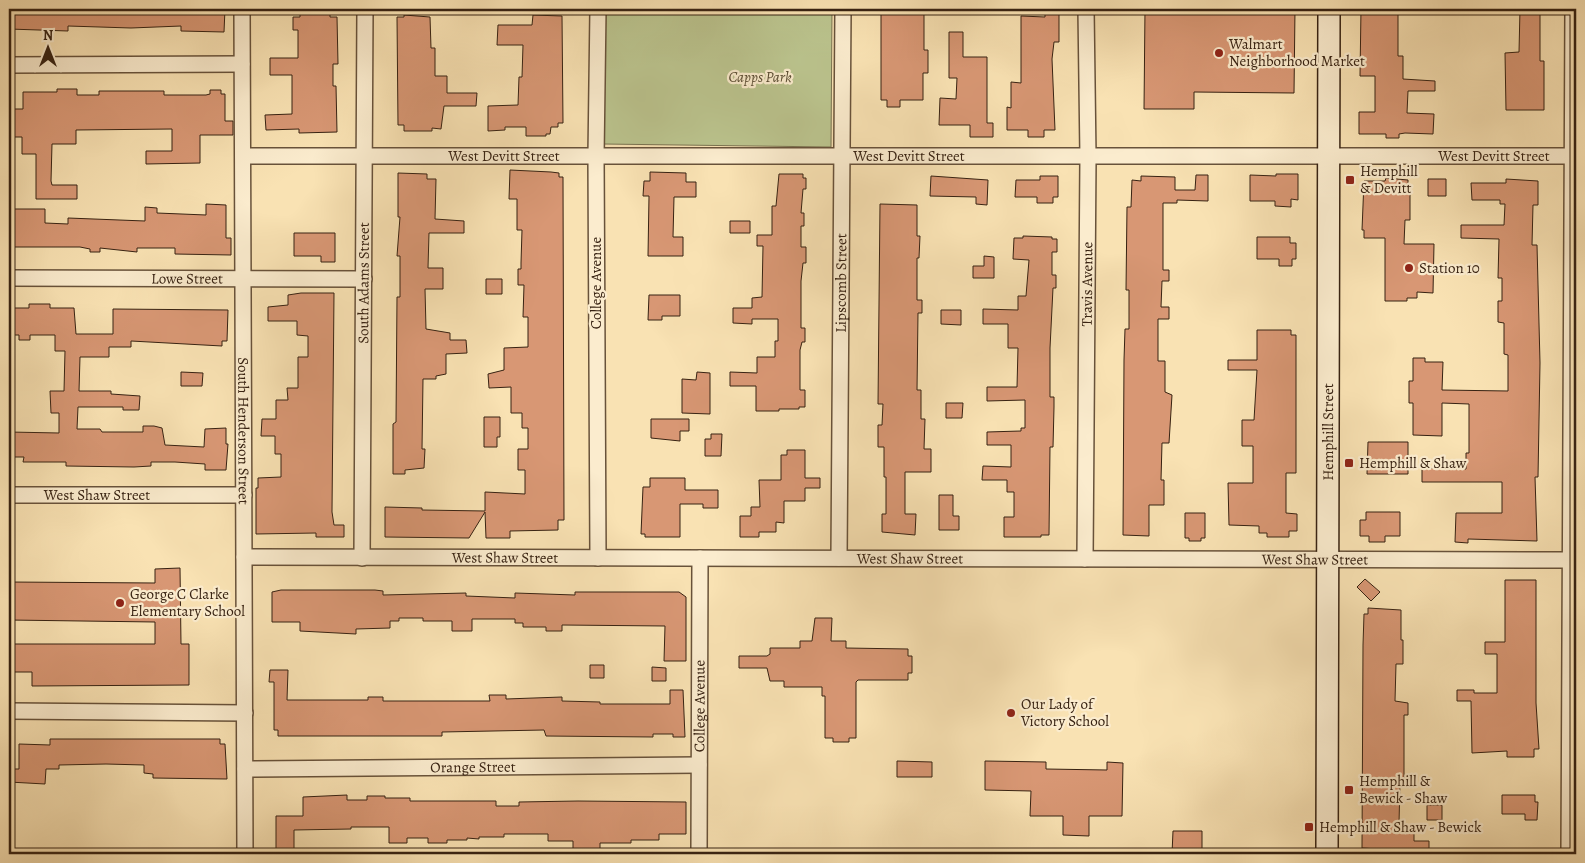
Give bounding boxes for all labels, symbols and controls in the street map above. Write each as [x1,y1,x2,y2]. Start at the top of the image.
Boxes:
north arrow [22,22,72,72]
text: N [43,26,53,45]
place label: Walmart Neighborhood Market [1228,34,1365,71]
marker: Walmart Neighborhood Market [1213,47,1225,59]
park label: Capps Park [728,67,792,87]
street label: West Devitt Street [447,146,560,166]
street label: West Devitt Street [852,146,965,166]
street label: West Devitt Street [1437,146,1550,166]
place label: Hemphill & Devitt [1360,161,1418,198]
marker: Hemphill & Devitt [1344,174,1356,186]
street label: South Adams Street [353,222,374,344]
street label: Lipscomb Street [831,233,851,333]
street label: College Avenue [586,237,606,329]
street label: Travis Avenue [1077,241,1097,326]
place label: Station 10 [1419,258,1480,278]
marker: Station 10 [1403,262,1415,274]
street label: Lowe Street [151,268,223,289]
street label: South Henderson Street [233,357,254,505]
street label: Hemphill Street [1318,383,1338,481]
place label: Hemphill & Shaw [1359,453,1467,473]
marker: Hemphill & Shaw [1343,457,1355,469]
street label: West Shaw Street [43,485,150,505]
street label: West Shaw Street [451,547,558,568]
street label: West Shaw Street [856,548,963,569]
street label: West Shaw Street [1261,549,1368,570]
place label: George C Clarke Elementary School [130,584,245,621]
marker: George C Clarke Elementary School [114,597,126,609]
street label: College Avenue [689,659,710,752]
place label: Our Lady of Victory School [1020,694,1109,731]
marker: Our Lady of Victory School [1005,707,1017,719]
street label: Orange Street [430,757,516,777]
place label: Hemphill & Bewick - Shaw [1359,771,1448,808]
marker: Hemphill & Bewick - Shaw [1343,784,1355,796]
place label: Hemphill & Shaw - Bewick [1319,817,1482,837]
marker: Hemphill & Shaw - Bewick [1303,821,1315,833]

